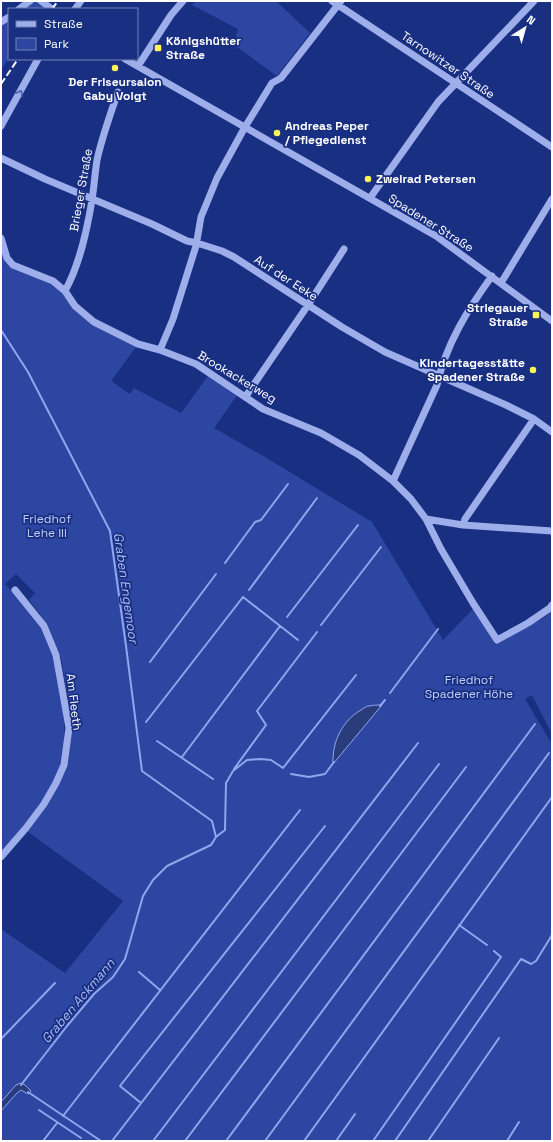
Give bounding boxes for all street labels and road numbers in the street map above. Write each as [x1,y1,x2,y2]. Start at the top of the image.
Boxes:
street label: Tarnowitzer Straße [398,28,498,102]
street label: Brieger Straße [66,147,96,233]
street label: Spadener Straße [385,190,477,256]
street label: Auf der Eeke [251,251,321,305]
street label: Brookackerweg [195,347,279,407]
street label: Am Fleeth [63,673,85,731]

